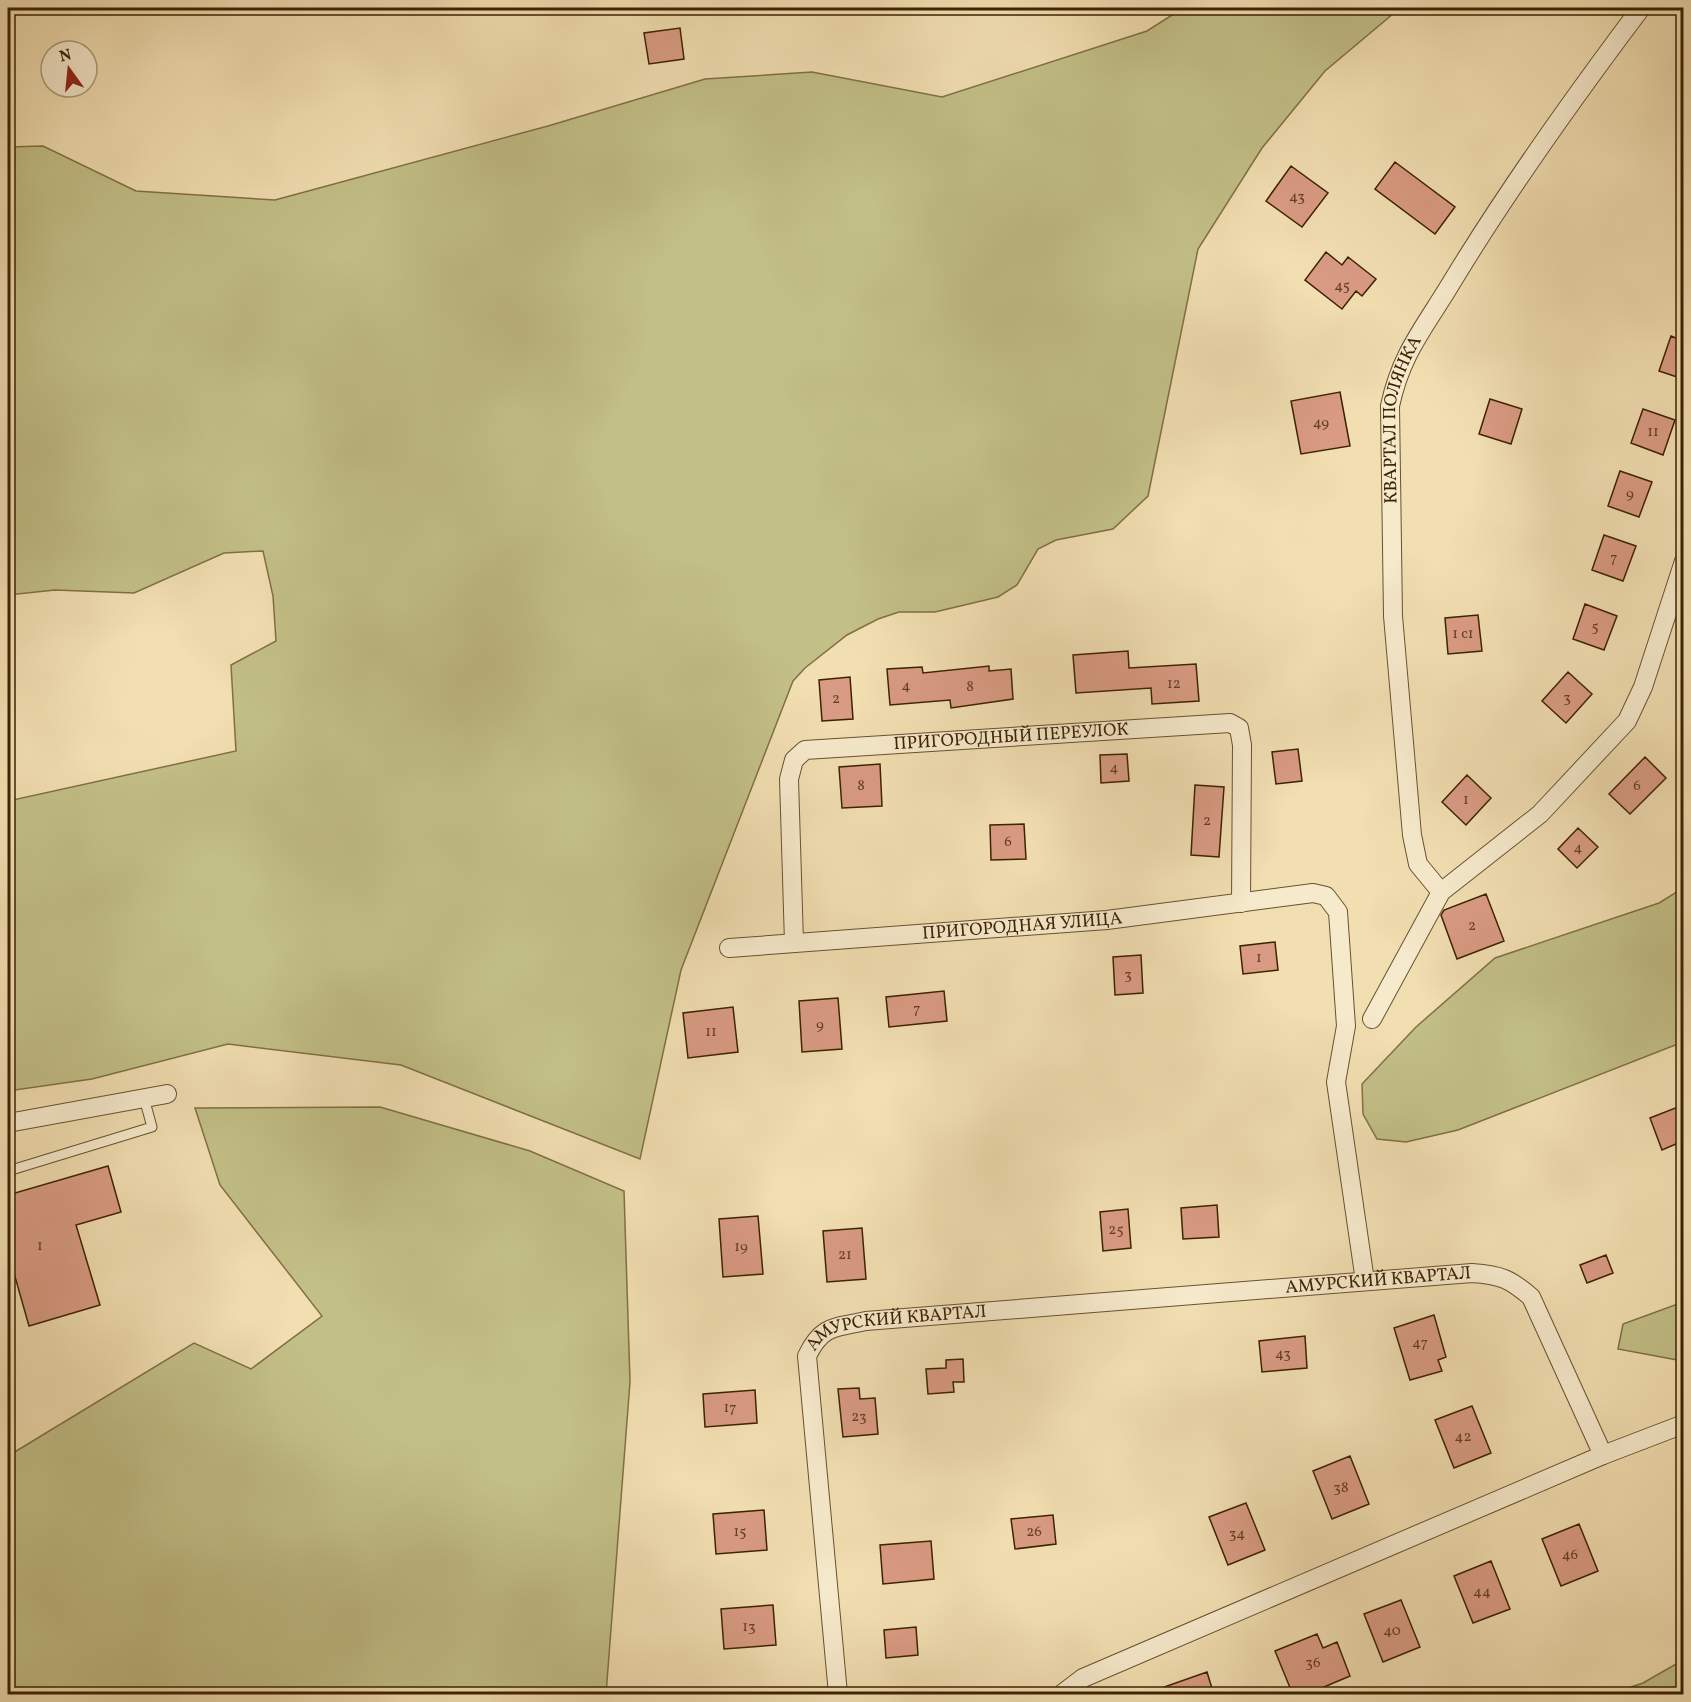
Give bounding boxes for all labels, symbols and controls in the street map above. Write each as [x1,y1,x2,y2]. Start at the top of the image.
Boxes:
north arrow [39,39,99,99]
text: N [57,44,74,69]
house number: 43 [1289,187,1305,208]
house number: 45 [1334,276,1350,297]
street label: КВАРТАЛ ПОЛЯНКА [1378,331,1428,504]
house number: 49 [1313,413,1329,434]
house number: 11 [1647,422,1659,443]
house number: 9 [1626,484,1634,505]
house number: 7 [1610,548,1618,569]
house number: 5 [1591,617,1599,638]
house number: 1 с1 [1452,624,1474,645]
house number: 12 [1167,674,1181,695]
house number: 4 [902,676,911,697]
house number: 8 [966,677,974,698]
house number: 3 [1563,688,1571,709]
house number: 2 [832,689,840,710]
street label: ПРИГОРОДНЫЙ ПЕРЕУЛОК [893,717,1129,757]
house number: 4 [1110,758,1119,779]
house number: 8 [857,776,865,797]
house number: 6 [1633,776,1641,797]
house number: 1 [1463,790,1469,811]
house number: 2 [1203,811,1211,832]
house number: 6 [1004,832,1012,853]
house number: 4 [1574,838,1583,859]
street label: ПРИГОРОДНАЯ УЛИЦА [921,906,1124,946]
house number: 2 [1468,916,1476,937]
house number: 1 [1256,948,1262,969]
house number: 3 [1124,965,1132,986]
house number: 7 [913,999,921,1020]
house number: 9 [816,1015,824,1036]
house number: 11 [705,1022,717,1043]
house number: 25 [1108,1220,1124,1241]
house number: 1 [37,1236,43,1257]
house number: 19 [734,1237,748,1258]
house number: 21 [838,1245,852,1266]
street label: АМУРСКИЙ КВАРТАЛ [1284,1261,1472,1300]
street label: АМУРСКИЙ КВАРТАЛ [800,1299,987,1356]
house number: 47 [1412,1333,1428,1354]
house number: 43 [1275,1344,1291,1365]
house number: 17 [723,1398,737,1419]
house number: 23 [851,1407,867,1428]
house number: 42 [1454,1427,1472,1448]
house number: 38 [1333,1478,1349,1499]
house number: 15 [733,1522,747,1543]
house number: 26 [1026,1522,1042,1543]
house number: 34 [1229,1524,1245,1545]
house number: 46 [1562,1545,1578,1566]
house number: 44 [1473,1582,1491,1603]
house number: 13 [742,1617,756,1638]
house number: 40 [1383,1621,1401,1642]
house number: 36 [1305,1653,1321,1674]

